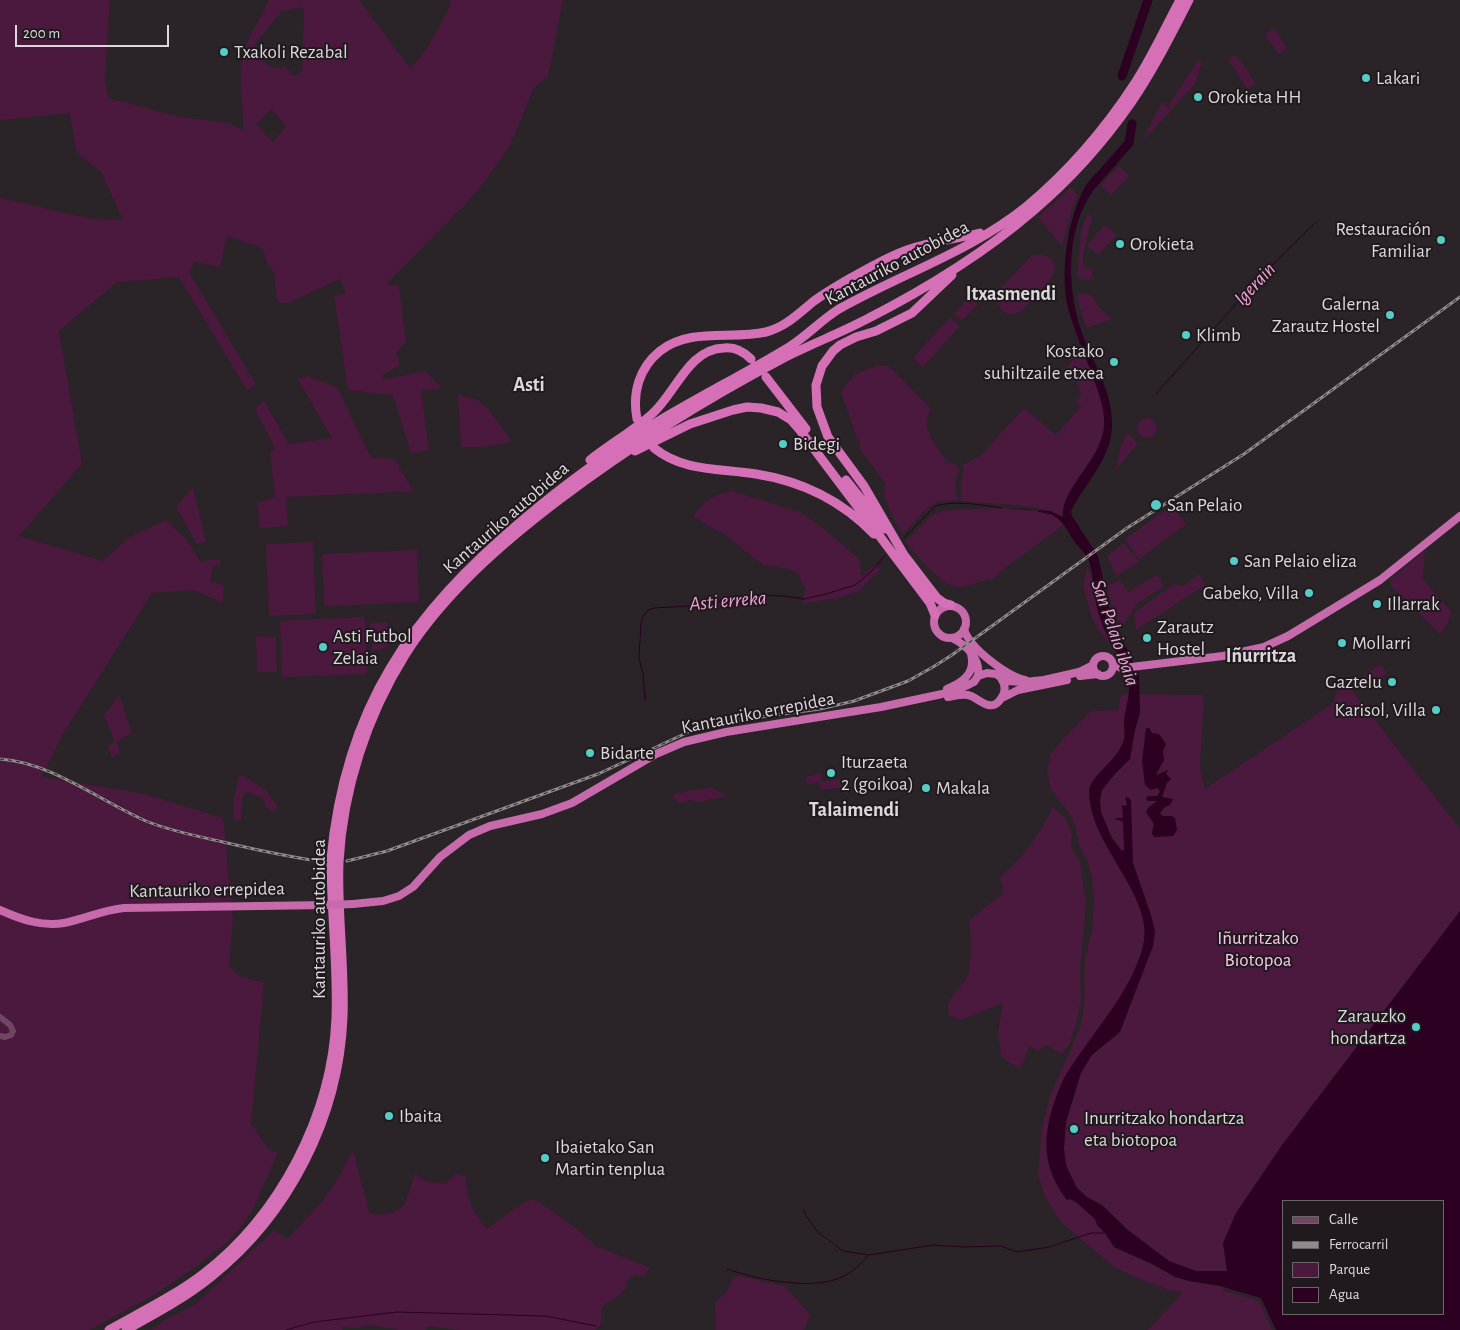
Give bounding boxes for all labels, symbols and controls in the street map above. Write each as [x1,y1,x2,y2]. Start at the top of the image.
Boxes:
scale bar [18,15,171,47]
text: 200 m [23,26,60,41]
place label: Txakoli Rezabal [234,41,348,63]
marker: Txakoli Rezabal [218,46,230,58]
place label: Lakari [1376,67,1420,89]
marker: Lakari [1360,72,1372,84]
place label: Orokieta HH [1208,86,1301,108]
marker: Orokieta HH [1192,91,1204,103]
street label: Kantauriko autobidea [821,215,973,311]
place label: Restauración Familiar [1335,218,1431,262]
place label: Orokieta [1130,233,1194,255]
marker: Restauración Familiar [1435,234,1447,246]
marker: Orokieta [1114,238,1126,250]
water label: Igerain [1229,258,1281,310]
district label: Itxasmendi [966,282,1056,306]
place label: Galerna Zarautz Hostel [1272,293,1380,337]
marker: Galerna Zarautz Hostel [1384,309,1396,321]
place label: Klimb [1196,324,1241,346]
marker: Klimb [1180,329,1192,341]
place label: Kostako suhiltzaile etxea [984,340,1104,384]
marker: Kostako suhiltzaile etxea [1108,356,1120,368]
district label: Asti [513,373,545,397]
place label: Bidegi [793,433,840,455]
marker: Bidegi [777,438,789,450]
street label: Kantauriko autobidea [438,457,574,579]
place label: San Pelaio [1167,494,1242,516]
marker: San Pelaio [1149,498,1163,512]
place label: San Pelaio eliza [1244,550,1357,572]
marker: San Pelaio eliza [1228,555,1240,567]
water label: San Pelaio ibaia [1086,577,1144,689]
place label: Gabeko, Villa [1203,582,1299,604]
water label: Asti erreka [689,586,767,616]
marker: Gabeko, Villa [1303,587,1315,599]
place label: Illarrak [1387,593,1440,615]
marker: Illarrak [1371,598,1383,610]
place label: Zarautz Hostel [1157,616,1214,660]
place label: Asti Futbol Zelaia [333,625,412,669]
marker: Zarautz Hostel [1141,632,1153,644]
place label: Mollarri [1352,632,1411,654]
marker: Mollarri [1336,637,1348,649]
marker: Asti Futbol Zelaia [317,641,329,653]
district label: Iñurritza [1226,644,1296,668]
place label: Gaztelu [1325,671,1382,693]
marker: Gaztelu [1386,676,1398,688]
street label: Kantauriko errepidea [679,687,837,739]
place label: Karisol, Villa [1334,699,1426,721]
marker: Karisol, Villa [1430,704,1442,716]
place label: Bidarte [600,742,654,764]
marker: Bidarte [584,747,596,759]
place label: Iturzaeta 2 (goikoa) [841,751,914,795]
marker: Iturzaeta 2 (goikoa) [825,767,837,779]
place label: Makala [936,777,990,799]
marker: Makala [920,782,932,794]
district label: Talaimendi [809,798,899,822]
street label: Kantauriko autobidea [308,839,330,999]
street label: Kantauriko errepidea [129,877,285,903]
park label: Iñurritzako Biotopoa [1217,927,1299,971]
place label: Zarauzko hondartza [1330,1005,1406,1049]
marker: Zarauzko hondartza [1410,1021,1422,1033]
place label: Ibaita [399,1105,442,1127]
place label: Inurritzako hondartza eta biotopoa [1084,1107,1245,1151]
marker: Ibaita [383,1110,395,1122]
marker: Inurritzako hondartza eta biotopoa [1068,1123,1080,1135]
place label: Ibaietako San Martin tenplua [555,1136,665,1180]
marker: Ibaietako San Martin tenplua [539,1152,551,1164]
legend [1282,1200,1445,1315]
text: Calle [1329,1212,1358,1227]
text: Ferrocarril [1329,1237,1388,1252]
text: Parque [1329,1262,1370,1277]
text: Agua [1329,1287,1360,1302]

